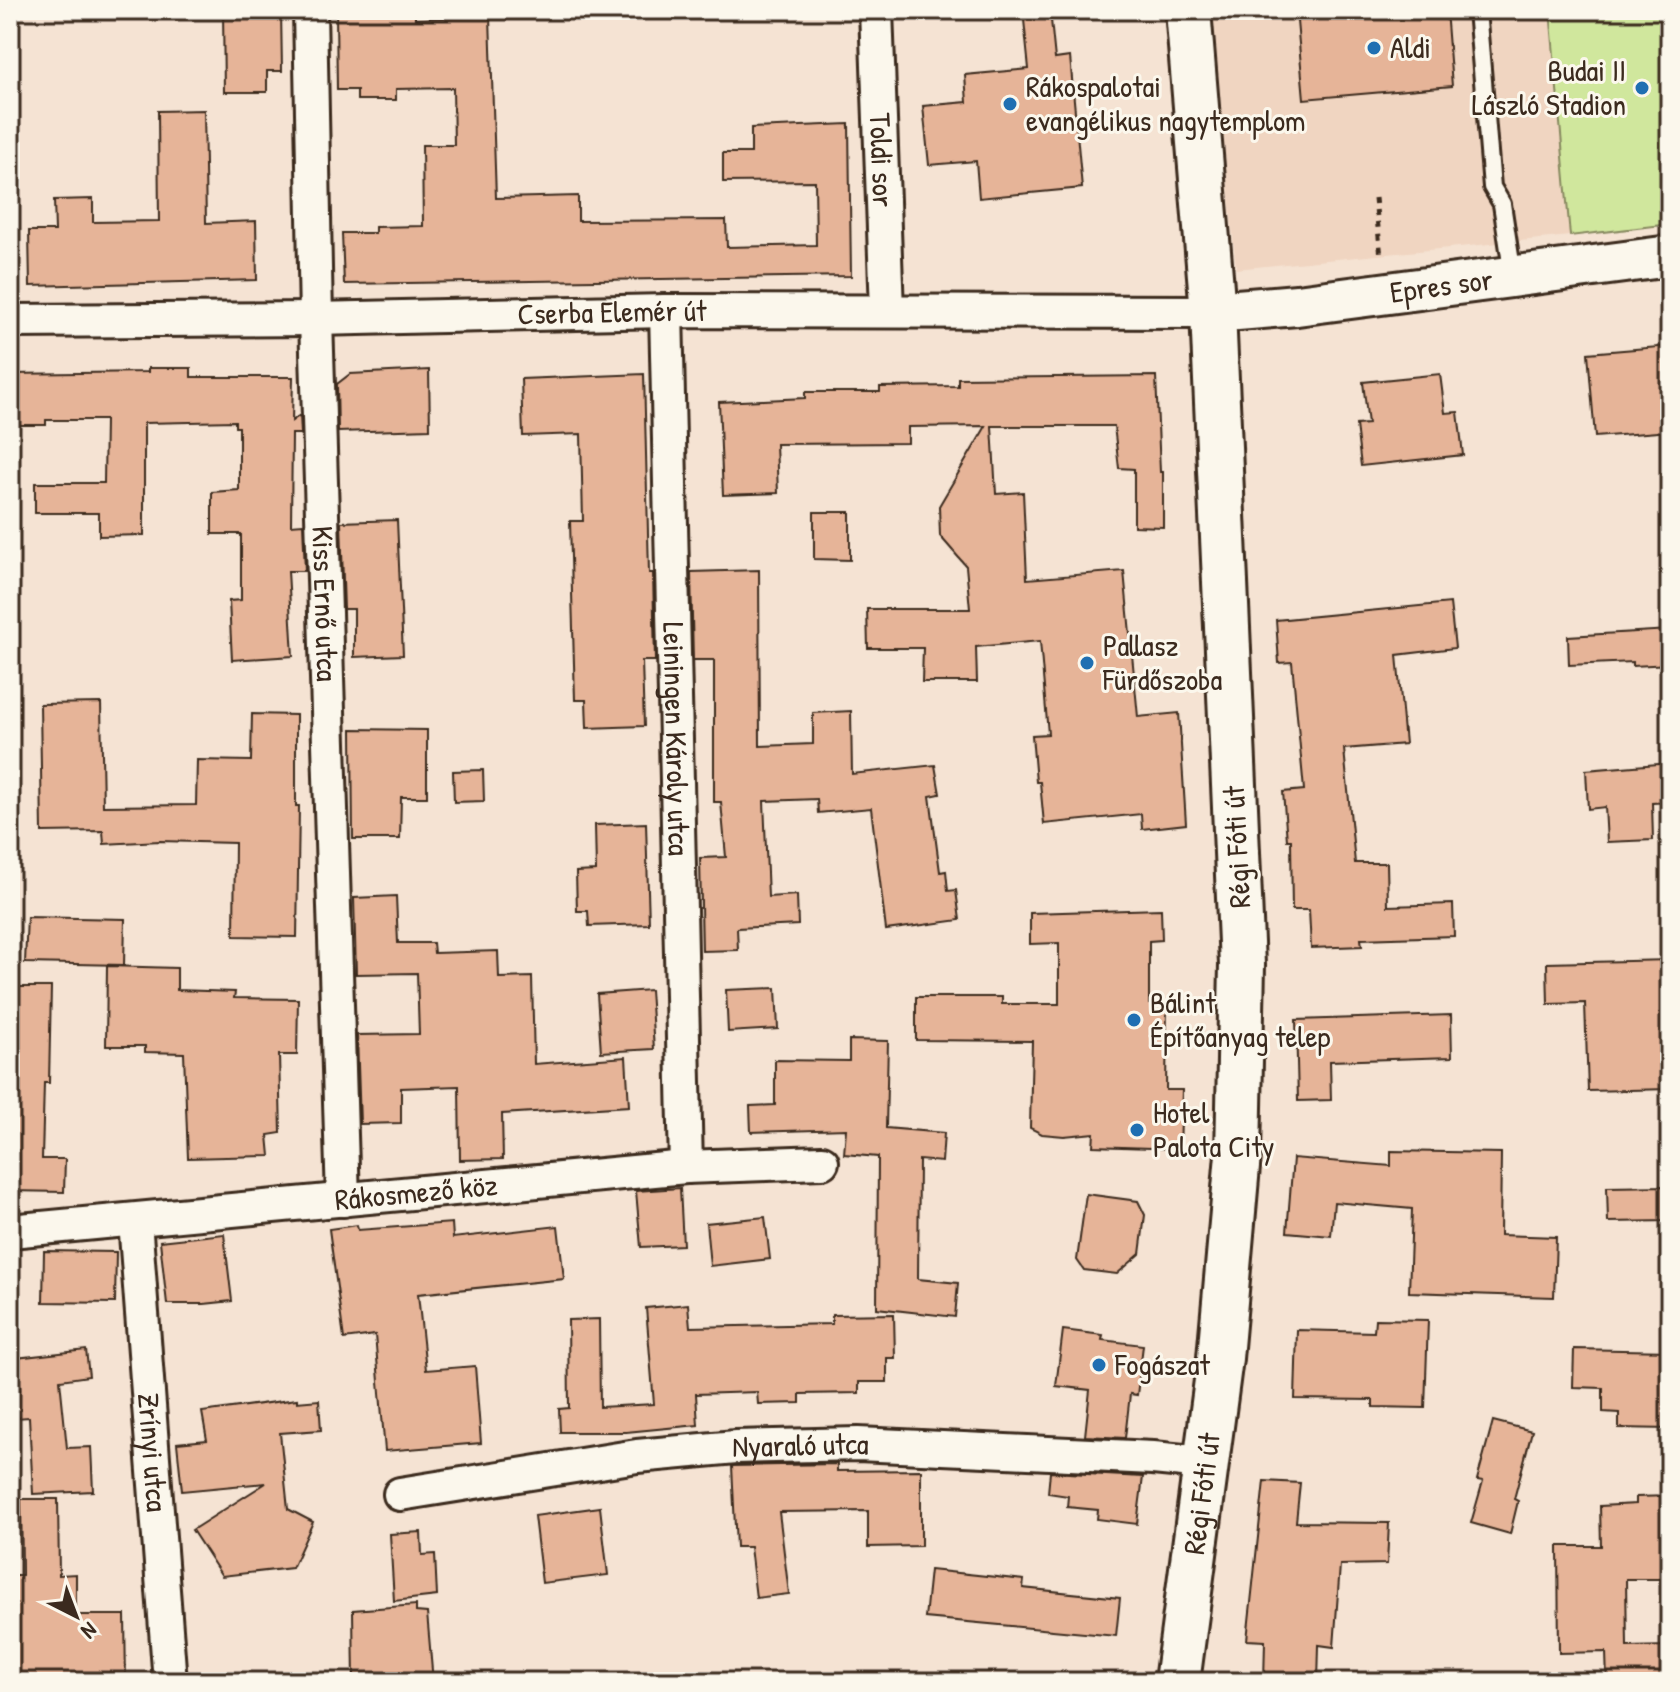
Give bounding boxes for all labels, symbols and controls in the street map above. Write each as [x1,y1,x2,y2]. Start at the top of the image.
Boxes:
place label: Aldi [1390,27,1431,67]
marker: Aldi [1365,39,1383,57]
place label: Budai II László Stadion [1472,50,1626,124]
place label: Rákospalotai evangélikus nagytemplom [1026,66,1305,140]
marker: Budai II László Stadion [1633,79,1651,97]
marker: Rákospalotai evangélikus nagytemplom [1001,95,1019,113]
street label: Toldi sor [861,112,904,208]
street label: Epres sor [1388,258,1496,312]
street label: Cserba Elemér út [517,290,707,333]
street label: Kiss Ernő utca [303,525,348,682]
street label: Leiningen Károly utca [654,621,700,857]
place label: Pallasz Fürdőszoba [1102,625,1222,699]
marker: Pallasz Fürdőszoba [1078,654,1096,672]
street label: Régi Fóti út [1213,784,1259,909]
place label: Bálint Építőanyag telep [1150,982,1330,1056]
marker: Bálint Építőanyag telep [1125,1011,1143,1029]
place label: Hotel Palota City [1153,1092,1274,1166]
marker: Hotel Palota City [1128,1121,1146,1139]
street label: Rákosmező köz [333,1164,499,1219]
place label: Fogászat [1114,1344,1211,1384]
marker: Fogászat [1090,1356,1108,1374]
street label: Zrínyi utca [129,1391,178,1513]
street label: Nyaraló utca [732,1423,870,1466]
street label: Régi Fóti út [1173,1430,1229,1557]
north arrow [36,1576,116,1656]
text: N [75,1616,104,1646]

